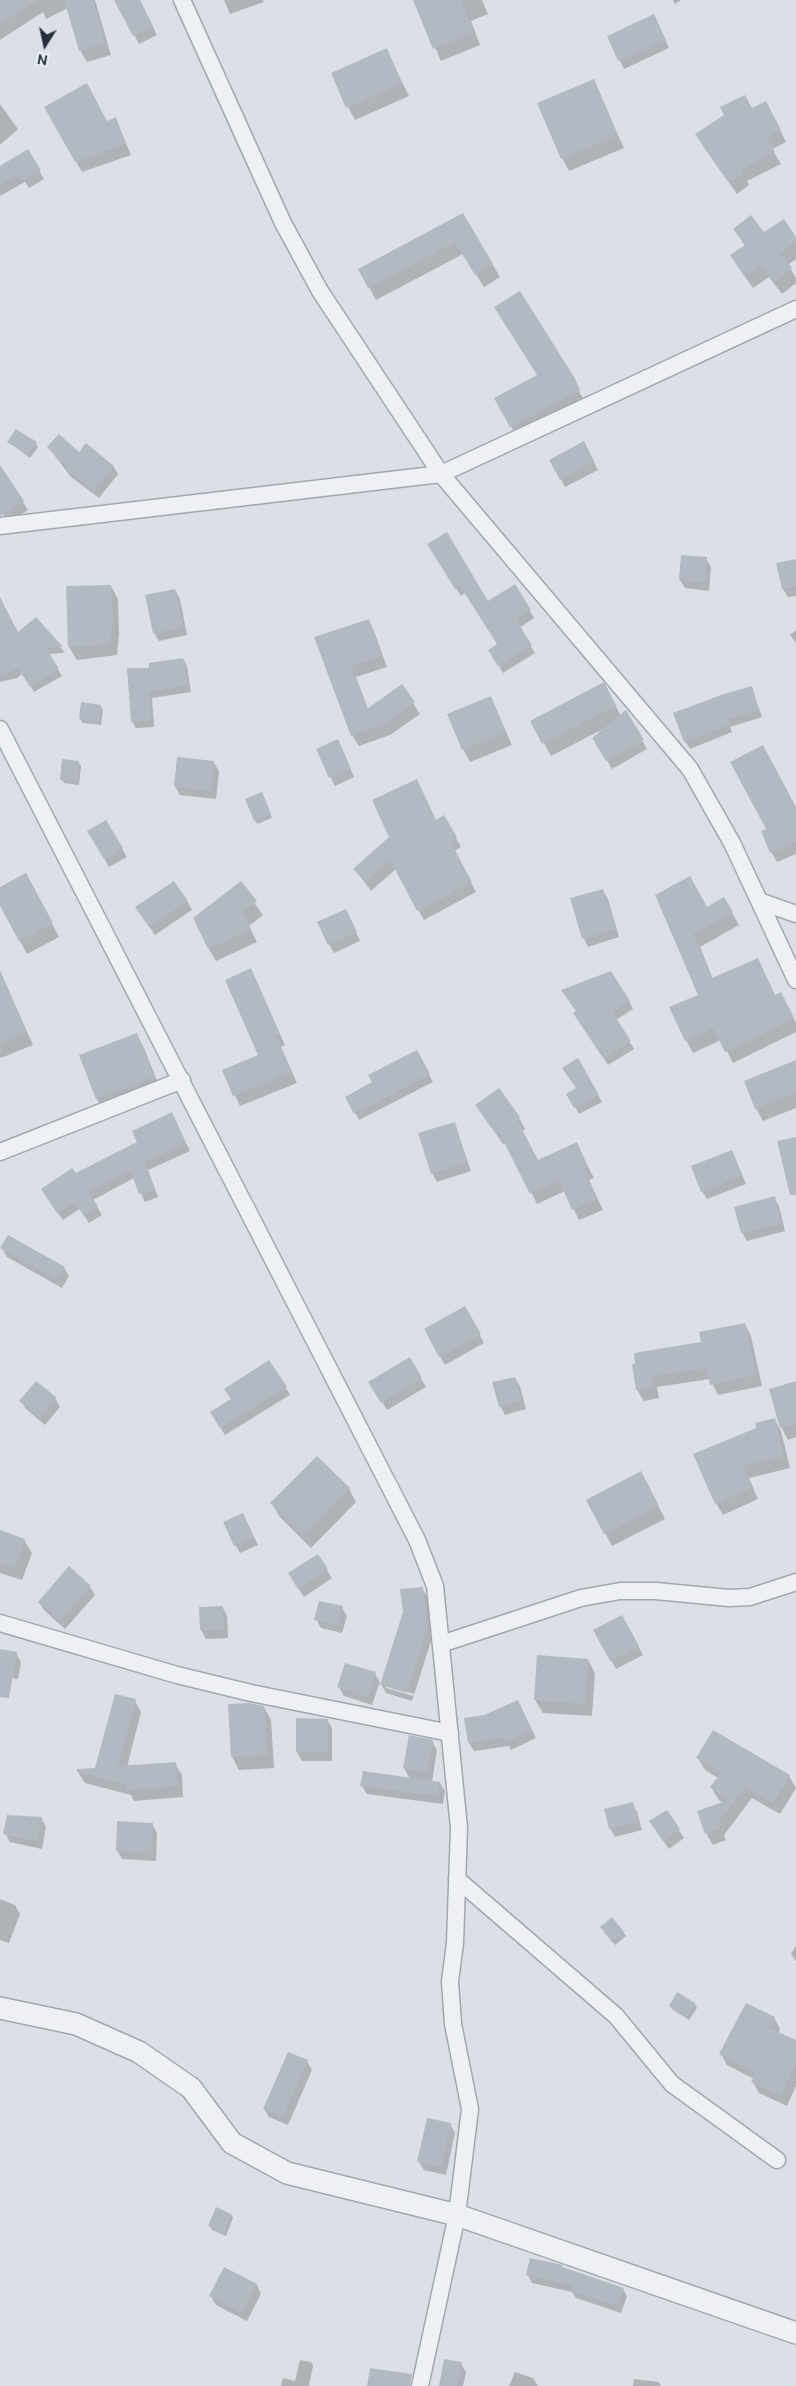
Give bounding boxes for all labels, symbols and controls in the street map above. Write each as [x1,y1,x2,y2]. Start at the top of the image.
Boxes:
north arrow [20,20,70,70]
text: N [36,51,49,69]

